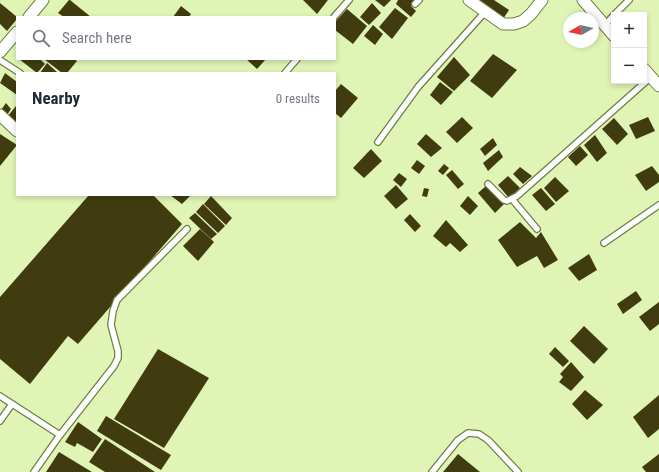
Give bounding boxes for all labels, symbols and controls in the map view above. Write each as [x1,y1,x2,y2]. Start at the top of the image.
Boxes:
north arrow [563,12,599,48]
map controls [611,12,647,84]
button: + [611,12,647,48]
search box [16,16,336,60]
icon: search [30,27,52,49]
text: Search here [62,29,132,47]
button: − [611,48,647,84]
text: Nearby [32,88,80,108]
text: 0 results [276,91,320,106]

